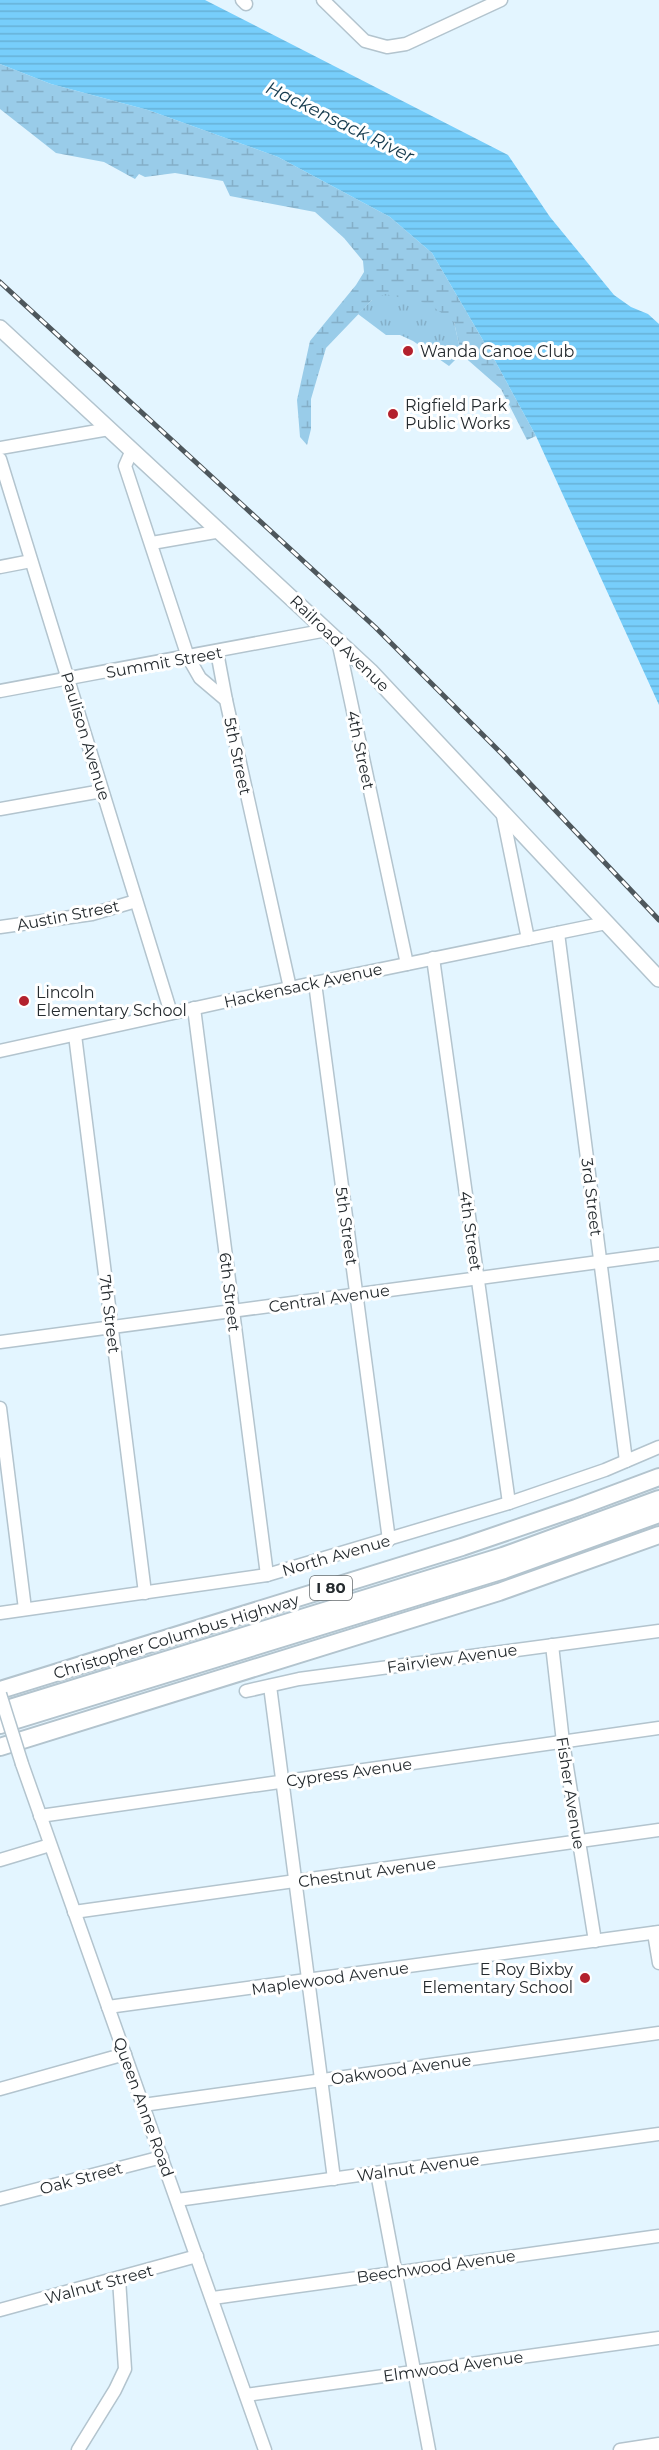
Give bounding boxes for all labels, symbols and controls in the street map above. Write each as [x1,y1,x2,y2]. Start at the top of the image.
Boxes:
water label: Hackensack River [262,77,418,168]
place label: Wanda Canoe Club [420,342,574,361]
marker: Wanda Canoe Club [401,344,415,358]
place label: Rigfield Park Public Works [405,396,510,433]
marker: Rigfield Park Public Works [386,407,400,421]
street label: Railroad Avenue [286,591,393,696]
street label: Summit Street [104,643,224,682]
street label: Paulison Avenue [57,670,114,803]
street label: 4th Street [343,709,378,792]
street label: 5th Street [220,716,255,797]
street label: Austin Street [15,896,121,935]
street label: Hackensack Avenue [222,959,384,1012]
place label: Lincoln Elementary School [36,983,187,1020]
marker: Lincoln Elementary School [17,994,31,1008]
street label: 3rd Street [577,1157,606,1238]
street label: 5th Street [332,1186,361,1267]
street label: 4th Street [455,1190,486,1273]
street label: 6th Street [215,1251,244,1333]
street label: 7th Street [95,1274,124,1355]
street label: Central Avenue [267,1281,391,1316]
street label: North Avenue [280,1531,392,1580]
road number: I 80 [310,1576,352,1600]
street label: Christopher Columbus Highway [51,1590,302,1683]
street label: Fairview Avenue [386,1640,518,1677]
street label: Fisher Avenue [552,1735,589,1851]
street label: Cypress Avenue [285,1754,413,1791]
street label: Chestnut Avenue [297,1853,437,1892]
street label: Maplewood Avenue [250,1958,410,1999]
place label: E Roy Bixby Elementary School [422,1960,573,1997]
marker: E Roy Bixby Elementary School [578,1971,592,1985]
street label: Queen Anne Road [109,2035,178,2180]
street label: Oakwood Avenue [330,2050,472,2089]
street label: Walnut Avenue [356,2150,480,2185]
street label: Oak Street [38,2158,125,2199]
street label: Beechwood Avenue [355,2246,517,2287]
street label: Walnut Street [43,2261,156,2308]
street label: Elmwood Avenue [382,2347,524,2386]

